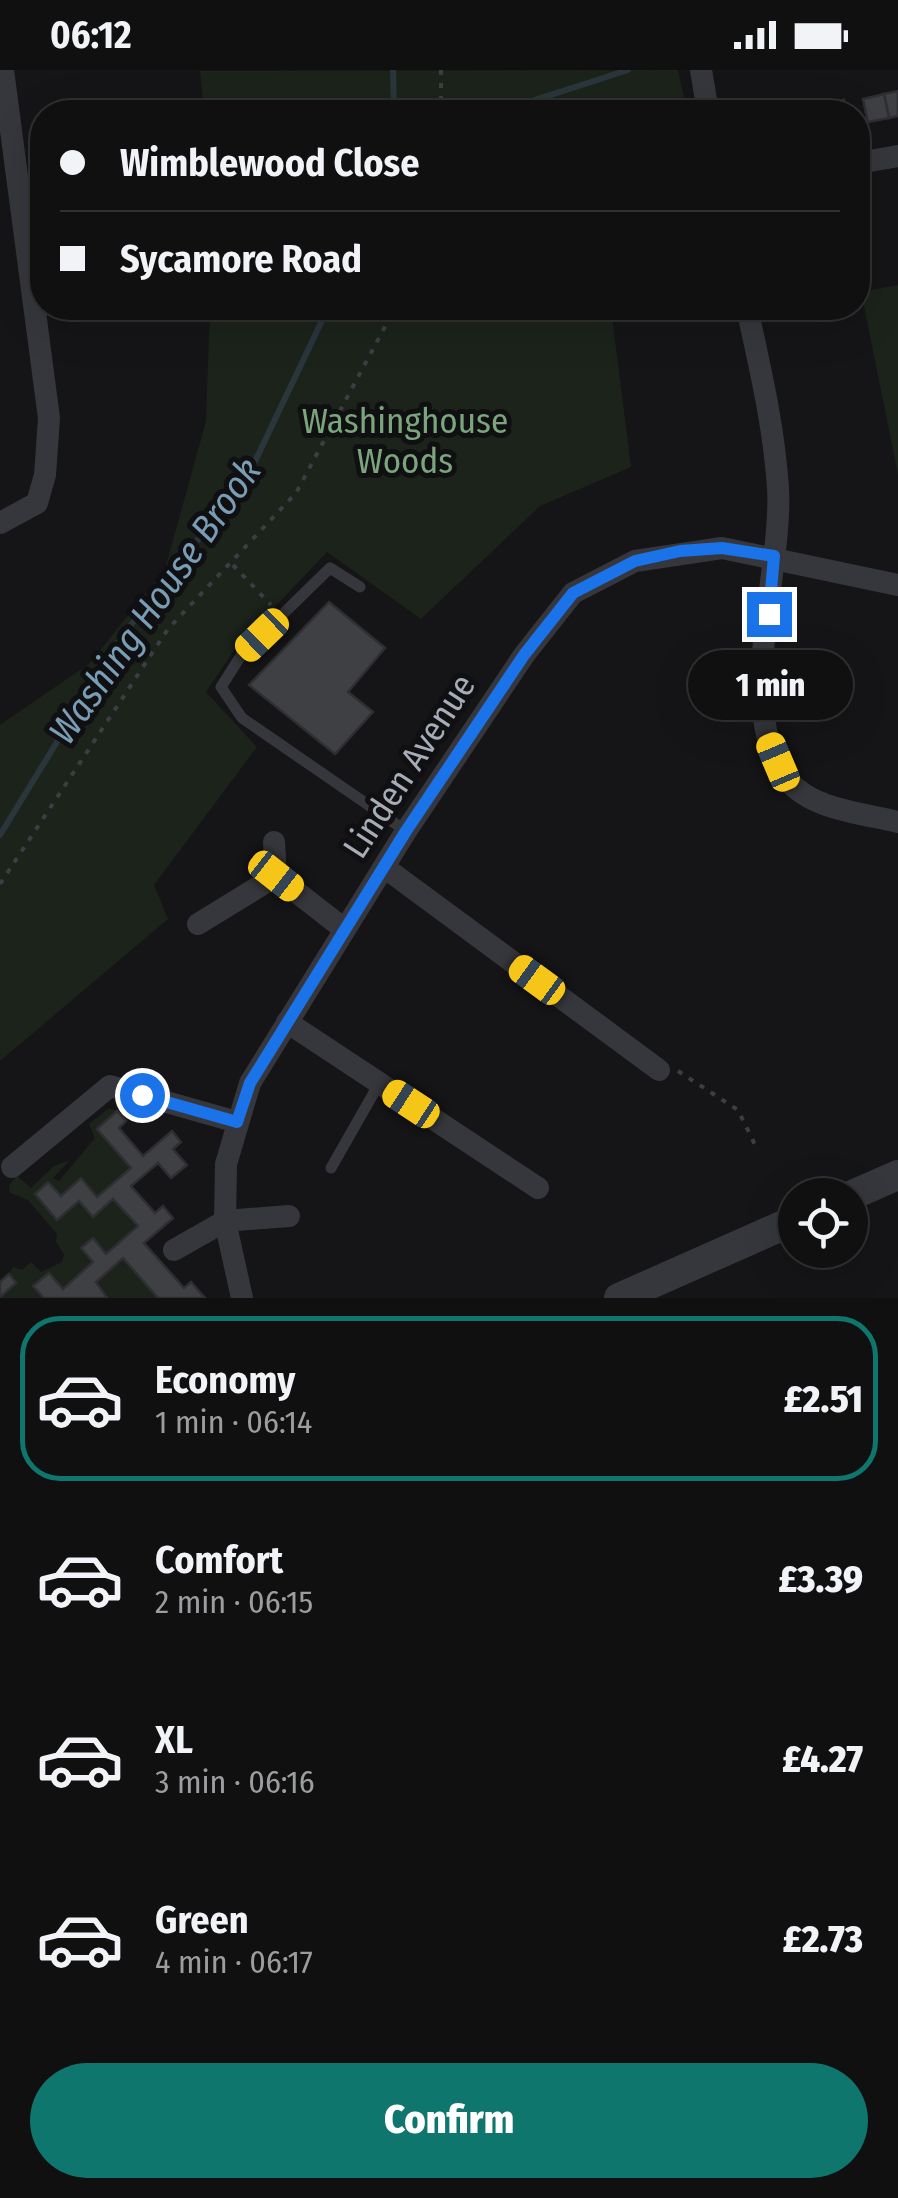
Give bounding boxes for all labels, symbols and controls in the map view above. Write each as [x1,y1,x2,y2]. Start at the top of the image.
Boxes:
text: 06:12 [50,12,132,58]
text: Wimblewood Close [120,140,419,186]
text: Sycamore Road [120,236,362,282]
park label: Washinghouse Woods [302,400,508,482]
water label: Washing House Brook [39,449,271,753]
route end [747,592,792,637]
car [230,603,294,667]
callout: 1 min [686,649,852,719]
street label: Linden Avenue [334,666,484,866]
text: 1 min [736,666,805,704]
car [752,729,804,795]
car [243,846,309,906]
car [504,950,570,1010]
route start [120,1073,165,1118]
car [378,1075,444,1133]
map controls [778,1178,868,1268]
button: locate [778,1178,868,1268]
icon: car [35,1354,125,1444]
text: Economy [155,1357,295,1403]
text: £2.51 [784,1376,863,1422]
text: 1 min · 06:14 [155,1403,312,1441]
icon: car [35,1534,125,1624]
text: Comfort [155,1537,283,1583]
text: £3.39 [778,1556,863,1602]
text: 2 min · 06:15 [155,1583,313,1621]
icon: car [35,1714,125,1804]
text: XL [155,1717,193,1763]
text: £4.27 [782,1736,863,1782]
text: 3 min · 06:16 [155,1763,315,1801]
icon: car [35,1894,125,1984]
text: Green [155,1897,249,1943]
text: £2.73 [783,1916,863,1962]
text: 4 min · 06:17 [155,1943,313,1981]
button: Confirm [30,2063,868,2178]

